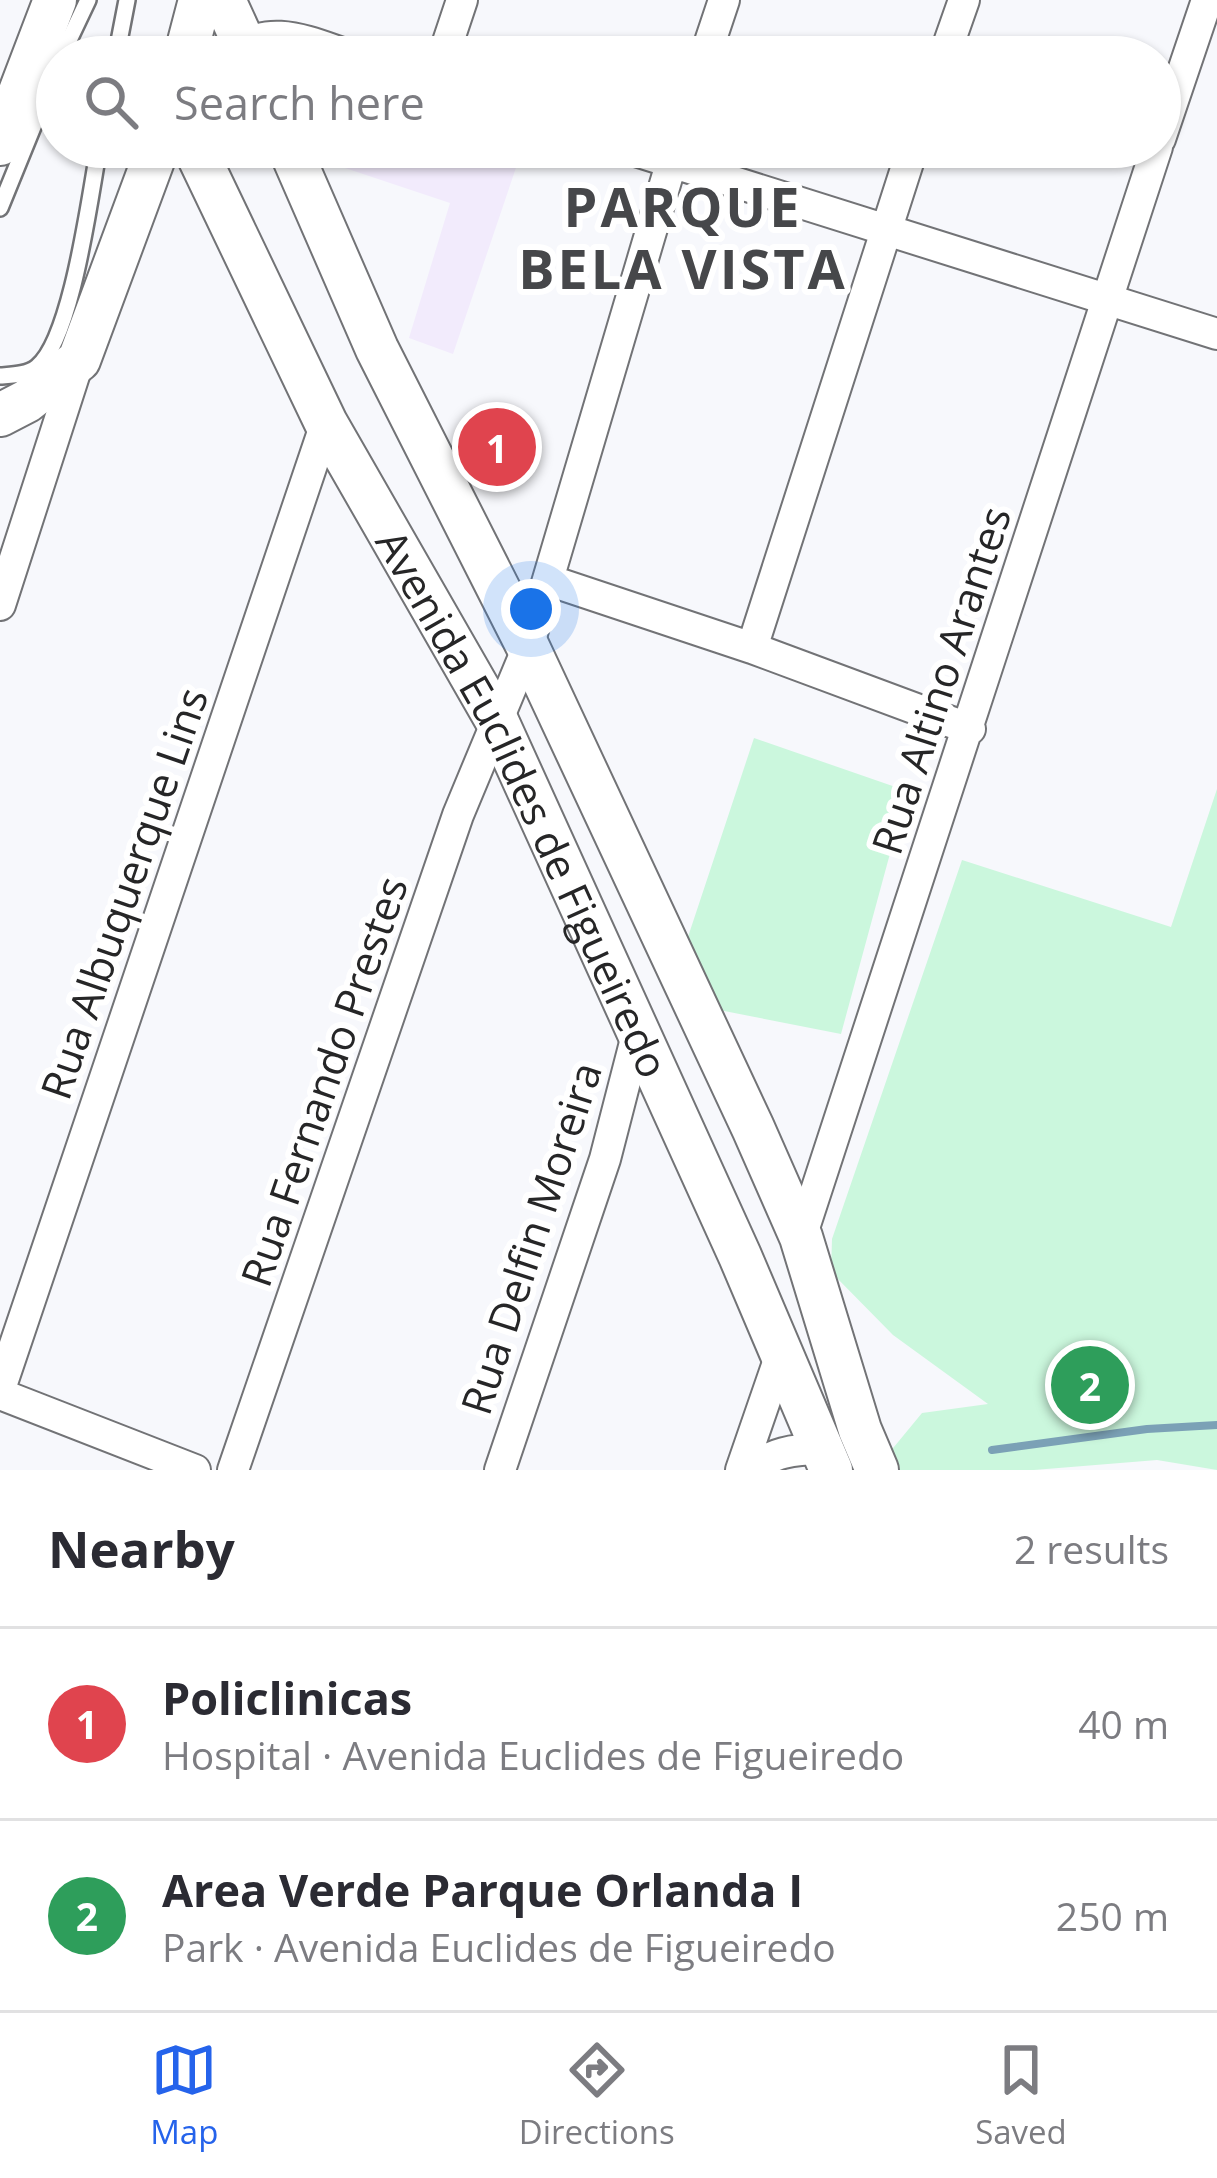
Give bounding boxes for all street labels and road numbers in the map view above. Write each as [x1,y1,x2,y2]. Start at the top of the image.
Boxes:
street label: Rua Altino Arantes [857,499,1023,861]
street label: Avenida Euclides de Figueiredo [364,518,683,1086]
street label: Rua Albuquerque Lins [26,680,220,1106]
street label: Rua Fernando Prestes [226,869,420,1293]
street label: Rua Delfin Moreira [446,1055,614,1421]

